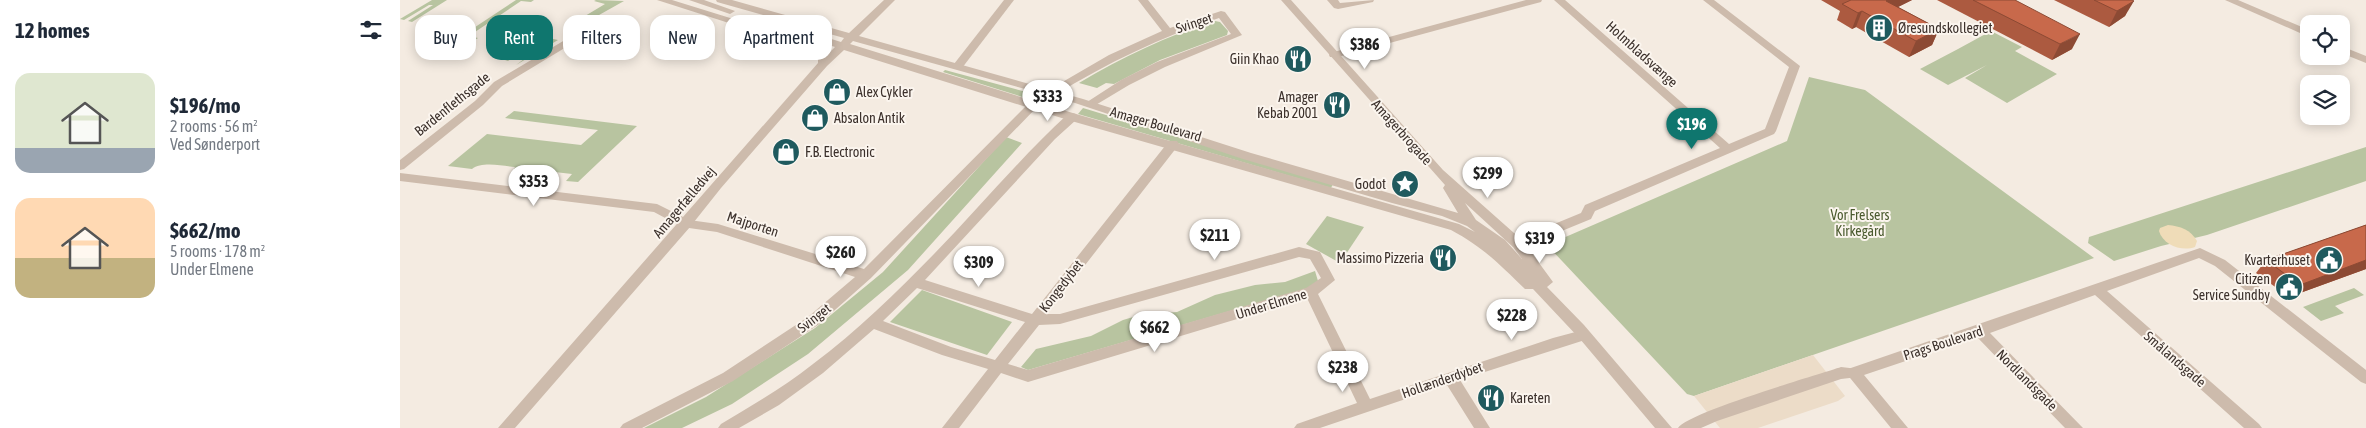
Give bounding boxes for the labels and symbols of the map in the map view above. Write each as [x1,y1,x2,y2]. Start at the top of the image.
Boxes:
street label: Svinget [1174,10,1214,36]
building icon: Øresundskollegiet [1864,13,1894,43]
street label: Holmbladsvænge [1603,18,1681,90]
place label: Øresundskollegiet [1898,20,1992,36]
pin: $386 [1335,28,1395,70]
restaurant icon: Giin Khao [1283,44,1313,74]
place label: Giin Khao [1230,51,1279,67]
street label: Bardenflethsgade [411,69,493,139]
shop icon: Alex Cykler [822,77,852,107]
pin: $333 [1018,80,1078,122]
place label: Alex Cykler [856,84,913,100]
place label: Amager Kebab 2001 [1257,89,1319,121]
restaurant icon: Amager Kebab 2001 [1322,90,1352,120]
street label: Amagerbrogade [1369,96,1435,168]
shop icon: Absalon Antik [800,103,830,133]
street label: Amager Boulevard [1108,103,1204,145]
pin: $196 [1662,108,1722,150]
place label: Absalon Antik [834,110,905,126]
shop icon: F.B. Electronic [771,137,801,167]
place label: F.B. Electronic [805,144,875,160]
pin: $299 [1458,156,1518,199]
street label: Amagerfælledvej [650,163,718,241]
pin: $353 [504,164,564,207]
place icon: Godot [1390,169,1420,199]
place label: Godot [1355,176,1386,192]
park label: Vor Frelsers Kirkegård [1831,207,1890,239]
street label: Majporten [725,208,781,240]
pin: $211 [1185,218,1245,261]
pin: $319 [1510,222,1570,264]
pin: $260 [811,236,871,278]
restaurant icon: Massimo Pizzeria [1428,243,1458,273]
public building icon: Kvarterhuset [2314,245,2344,275]
pin: $309 [949,246,1009,288]
place label: Massimo Pizzeria [1336,250,1424,266]
place label: Kvarterhuset [2244,252,2310,268]
street label: Kongedybet [1036,257,1086,315]
place label: Citizen Service Sundby [2193,271,2270,303]
public building icon: Citizen Service Sundby [2274,272,2304,302]
street label: Under Elmene [1234,286,1308,322]
pin: $228 [1482,298,1542,341]
street label: Svinget [794,300,834,336]
pin: $662 [1125,310,1185,353]
street label: Prags Boulevard [1901,323,1985,363]
street label: Smålandsgade [2141,328,2209,390]
street label: Nordlandsgade [1993,346,2061,414]
pin: $238 [1313,350,1373,393]
street label: Hollænderdybet [1399,359,1485,401]
restaurant icon: Kareten [1476,383,1506,413]
place label: Kareten [1510,390,1551,406]

